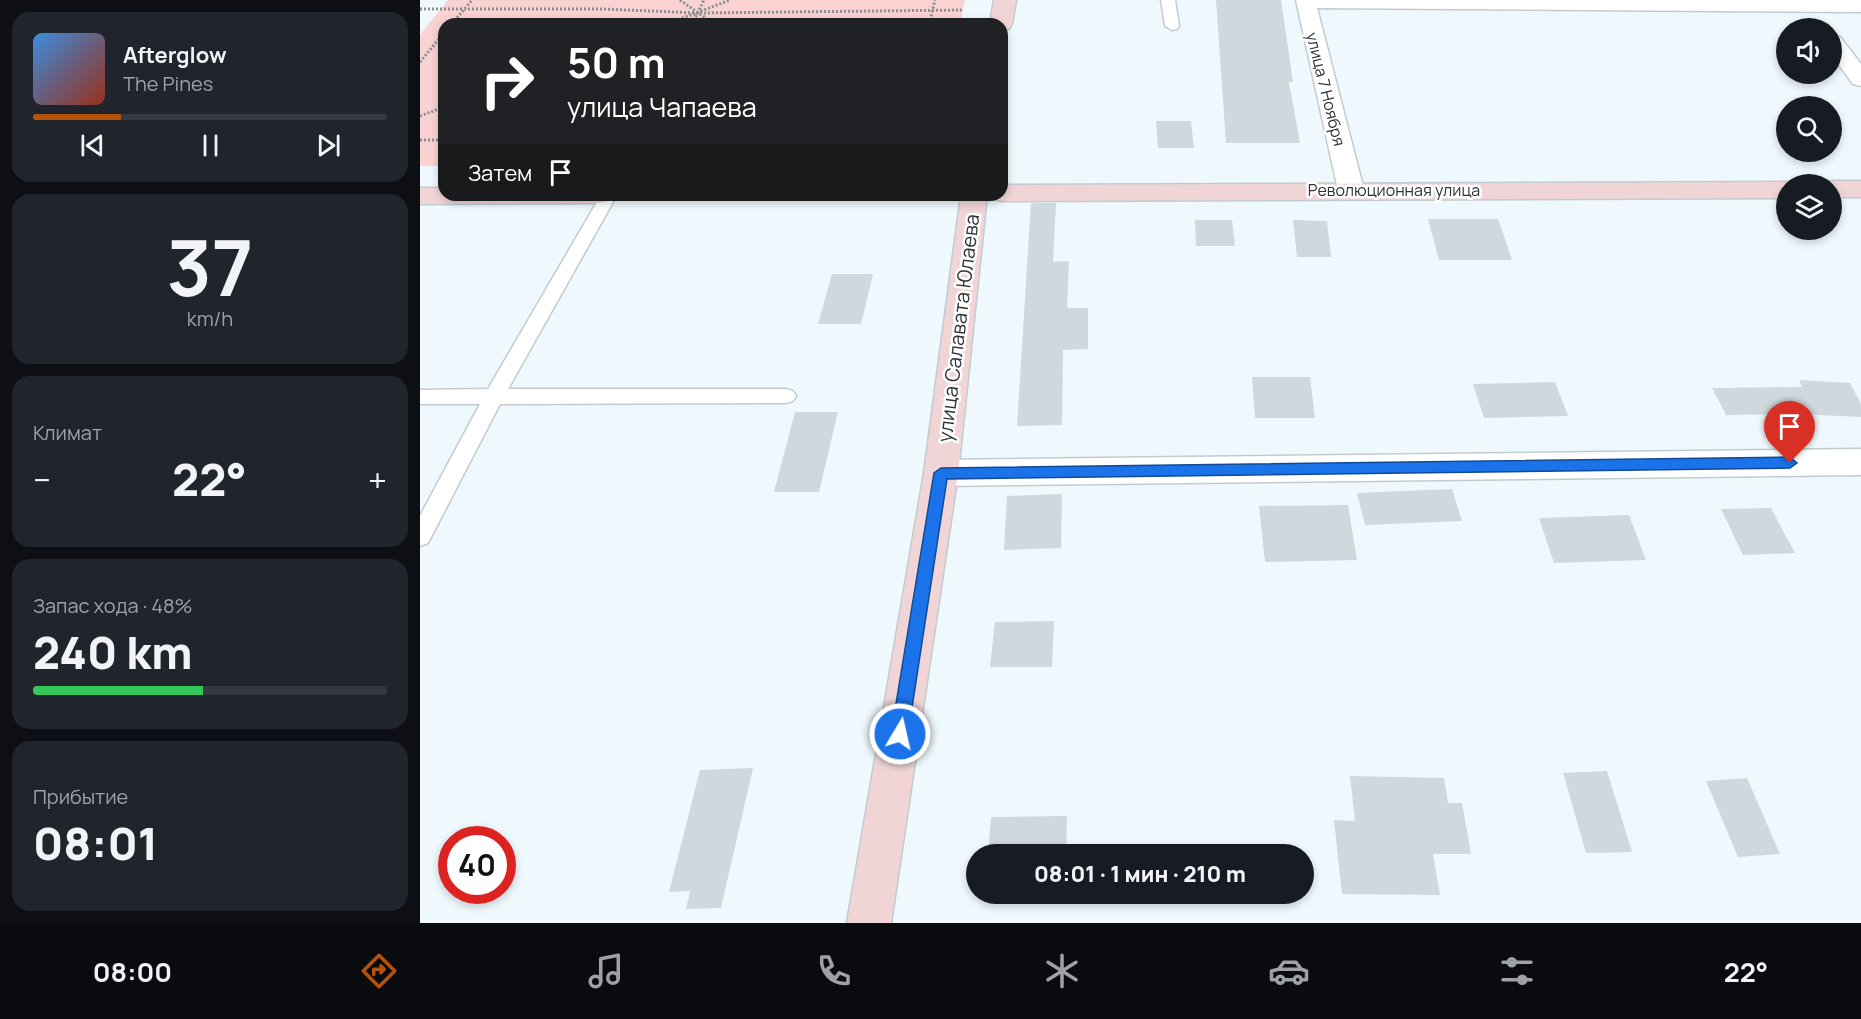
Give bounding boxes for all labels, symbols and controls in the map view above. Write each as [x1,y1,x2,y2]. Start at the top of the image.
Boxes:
map controls [1776,18,1842,240]
button: sound [1776,18,1842,84]
street label: улица 7 Ноября [1301,30,1351,148]
text: 50 m [567,33,665,91]
text: Afterglow [123,40,227,70]
icon: right [468,42,546,120]
text: The Pines [123,70,213,97]
text: улица Чапаева [567,88,757,125]
button: search [1776,96,1842,162]
icon: previous [76,129,109,162]
icon: pause [194,129,227,162]
icon: next [312,129,345,162]
icon: arrive [544,156,577,189]
text: Затем [468,158,532,188]
button: layers [1776,174,1842,240]
street label: Революционная улица [1308,179,1480,201]
street label: улица Салавата Юлаева [931,212,985,444]
text: 37 [167,213,253,319]
text: km/h [187,305,233,332]
pin [1764,401,1815,463]
icon: arrive [1773,410,1806,443]
text: Климат [33,419,102,446]
text: 22° [172,448,247,510]
text: − [33,457,51,502]
text: + [368,457,387,502]
text: Запас хода · 48% [33,592,193,619]
text: 240 km [33,621,192,683]
position arrow [868,702,932,766]
text: Прибытие [33,783,128,810]
text: 08:01 [33,812,158,874]
speed limit sign: 40 [438,826,516,904]
text: 08:01 · 1 мин · 210 m [1034,859,1246,889]
icon: directions [358,950,400,992]
icon: music [585,950,627,992]
icon: phone [813,950,855,992]
icon: climate [1041,950,1083,992]
icon: car [1268,950,1310,992]
icon: filters [1496,950,1538,992]
text: 08:00 [93,953,172,990]
text: 22° [1724,953,1768,990]

